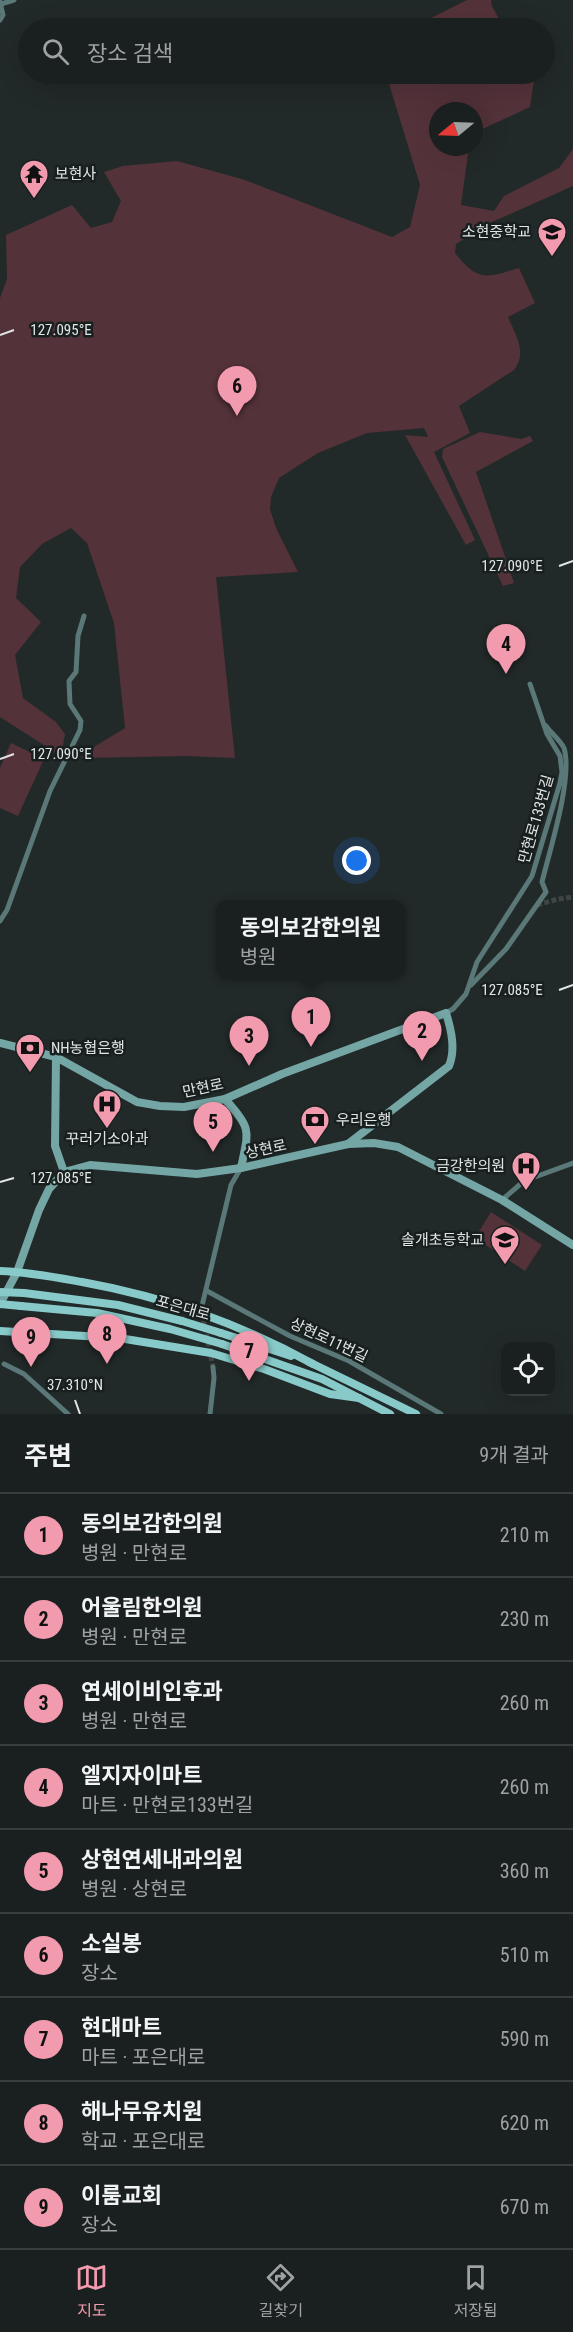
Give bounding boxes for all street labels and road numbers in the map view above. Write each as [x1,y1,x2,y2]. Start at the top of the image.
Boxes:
street label: 만현로133번길 [515,773,557,865]
street label: 만현로 [181,1075,225,1101]
street label: 상현로 [244,1136,288,1162]
street label: 포은대로 [154,1292,212,1324]
street label: 상현로11번길 [287,1314,371,1366]

